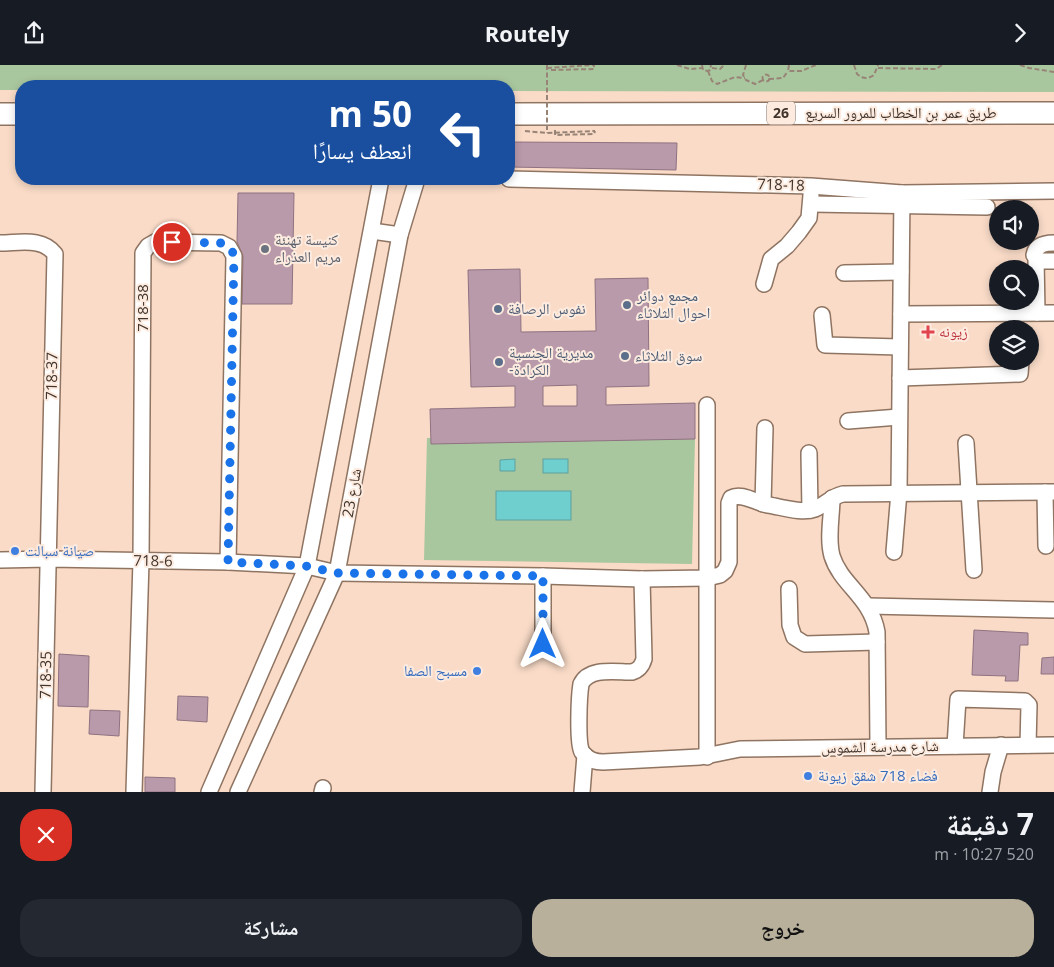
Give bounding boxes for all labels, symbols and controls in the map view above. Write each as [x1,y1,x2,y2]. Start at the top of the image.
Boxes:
text: Routely [485,18,569,48]
icon: share [20,19,48,47]
icon: forward [1006,19,1034,47]
text: 50 m [329,90,412,137]
icon: left [430,100,495,165]
road number: 26 [767,101,795,124]
street label: طريق عمر بن الخطاب للمرور السريع [805,102,997,123]
text: انعطف يسارًا [313,135,412,165]
street label: 718-18 [757,173,805,195]
map controls [989,200,1039,370]
button: sound [989,200,1039,250]
pin [151,221,193,263]
icon: arrive [158,228,186,256]
place label: كنيسة تهنئة مريم العذراء [275,229,341,267]
marker: كنيسة تهنئة مريم العذراء [259,243,271,255]
button: search [989,260,1039,310]
street label: 718-38 [132,284,152,332]
place label: مجمع دوائر احوال الثلاثاء [636,285,710,323]
place label: نفوس الرصافة [508,298,586,319]
marker: مجمع دوائر احوال الثلاثاء [621,299,633,311]
marker: نفوس الرصافة [492,303,504,315]
button: layers [989,320,1039,370]
place label: زيونه [939,321,968,341]
marker: زيونه [921,325,935,339]
place label: مديرية الجنسية -الكرادة [509,342,593,379]
place label: سوق الثلاثاء [635,345,702,366]
marker: سوق الثلاثاء [619,350,631,362]
street label: 718-37 [41,352,61,400]
marker: مديرية الجنسية -الكرادة [493,356,505,368]
street label: شارع 23 [337,467,366,519]
place label: صيانة سبالت [25,540,94,560]
marker: صيانة سبالت [9,545,21,557]
street label: 718-6 [133,550,173,570]
position arrow [516,617,568,669]
street label: 718-35 [35,651,55,699]
place label: مسبح الصفا [404,660,467,681]
marker: مسبح الصفا [471,665,483,677]
street label: شارع مدرسة الشموس [821,735,939,758]
place label: فضاء 718 شقق زيونة [818,765,938,786]
marker: فضاء 718 شقق زيونة [802,770,814,782]
text: 7 دقيقة [946,803,1034,844]
button: close [20,809,72,861]
text: 520 m · 10:27 [934,843,1034,865]
button: مشاركة [20,899,522,957]
button: خروج [532,899,1034,957]

